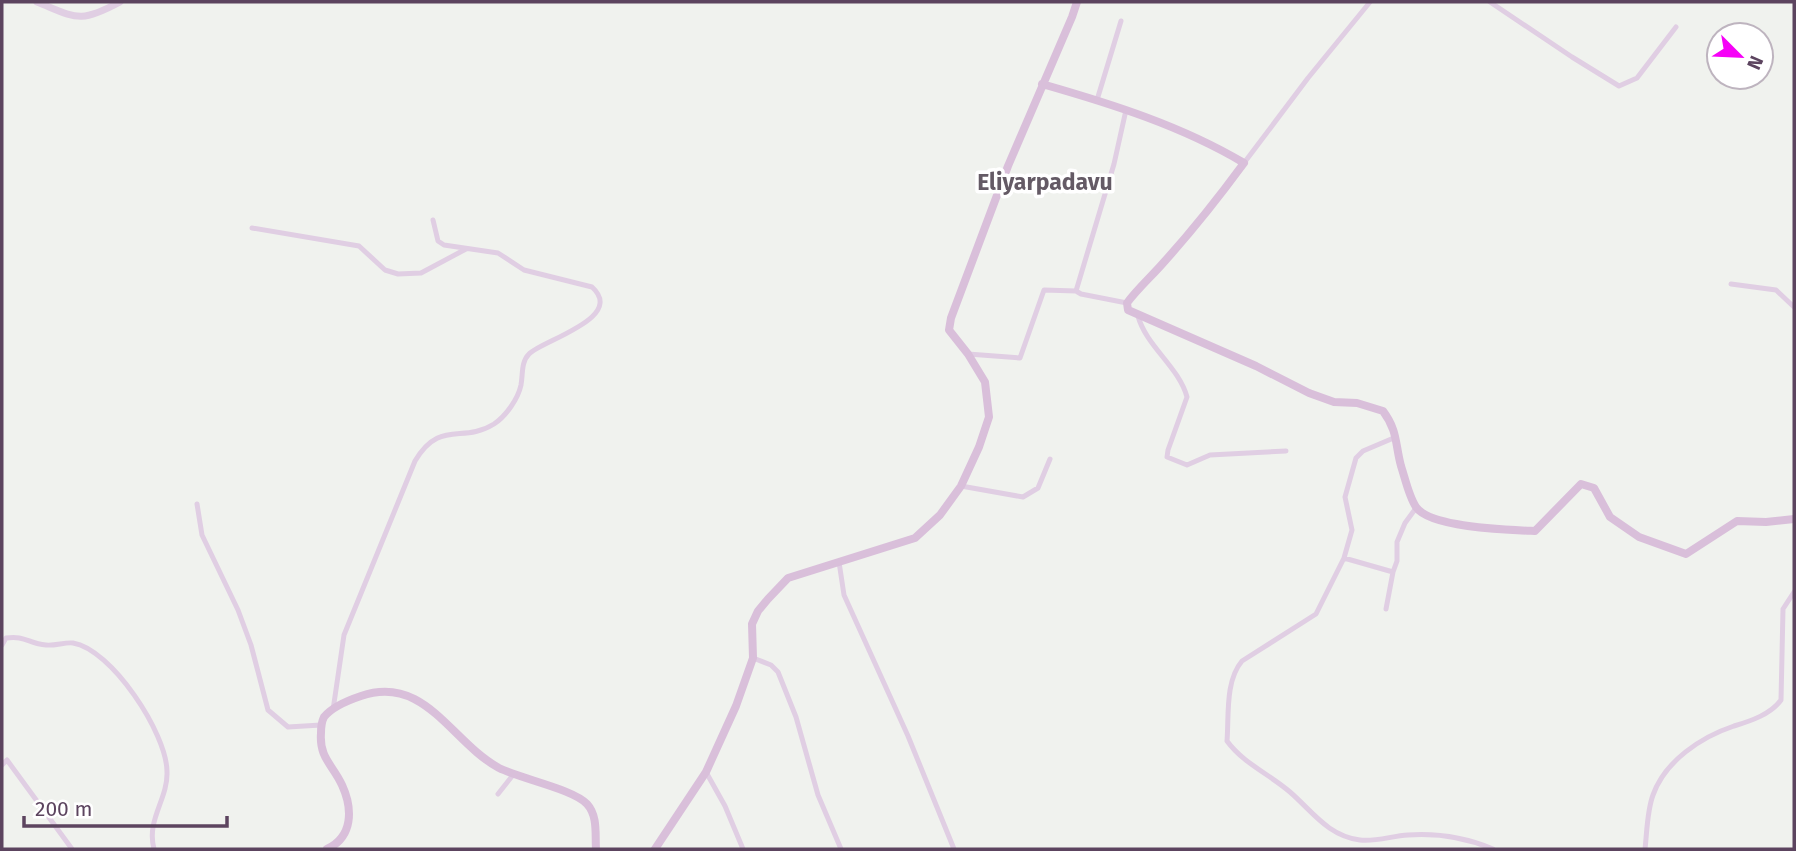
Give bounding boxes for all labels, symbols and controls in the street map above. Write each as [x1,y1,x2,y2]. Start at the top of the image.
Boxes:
north arrow [1705,21,1775,91]
text: N [1742,52,1768,73]
district label: Eliyarpadavu [977,168,1113,196]
scale bar [24,784,228,828]
text: 200 m [35,796,92,822]

